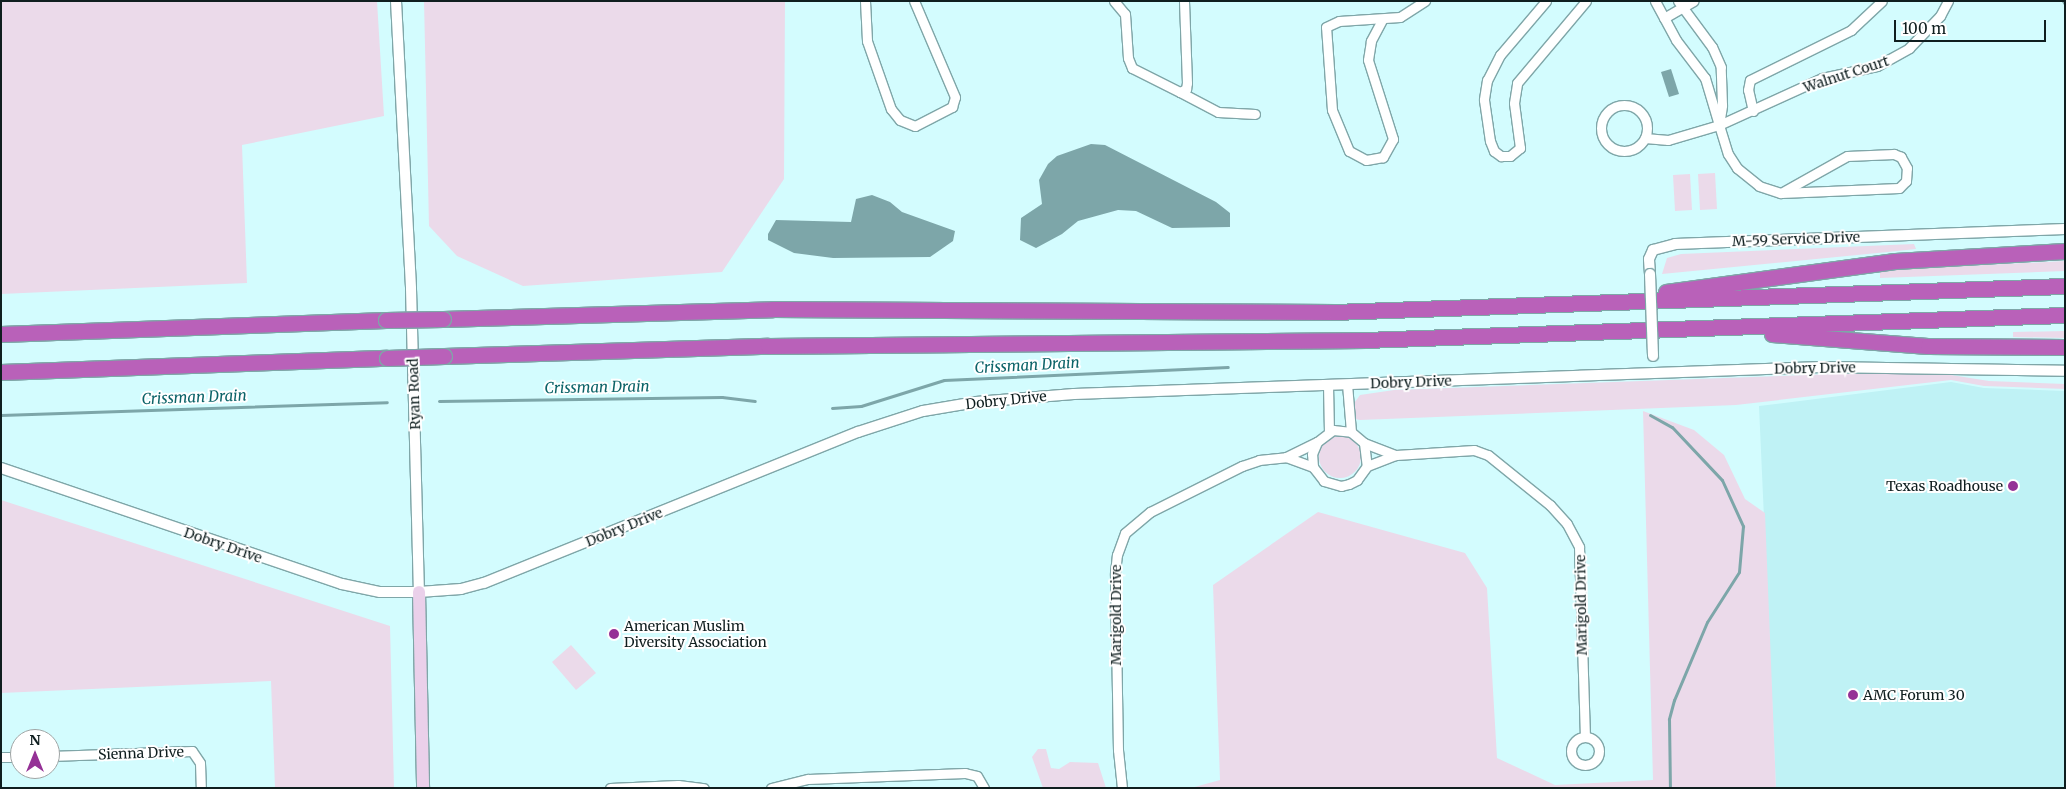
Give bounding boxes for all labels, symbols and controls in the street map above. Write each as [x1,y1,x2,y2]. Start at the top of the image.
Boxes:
scale bar [1896,10,2048,42]
text: 100 m [1902,19,1946,38]
street label: Walnut Court [1801,52,1891,96]
street label: M-59 Service Drive [1732,228,1860,250]
water label: Crissman Drain [974,353,1080,377]
street label: Ryan Road [404,358,424,430]
street label: Dobry Drive [1774,359,1856,377]
street label: Dobry Drive [1370,372,1452,392]
water label: Crissman Drain [544,377,650,397]
water label: Crissman Drain [141,386,247,408]
street label: Dobry Drive [965,387,1047,413]
place label: Texas Roadhouse [1886,478,2003,494]
marker: Texas Roadhouse [2007,480,2019,492]
street label: Dobry Drive [583,504,665,550]
street label: Dobry Drive [182,524,264,566]
street label: Marigold Drive [1572,554,1590,656]
street label: Marigold Drive [1108,565,1124,665]
place label: American Muslim Diversity Association [624,618,767,650]
marker: American Muslim Diversity Association [608,628,620,640]
place label: AMC Forum 30 [1863,687,1965,703]
marker: AMC Forum 30 [1847,689,1859,701]
north arrow [10,729,60,779]
text: N [29,731,41,749]
street label: Sienna Drive [98,743,184,763]

